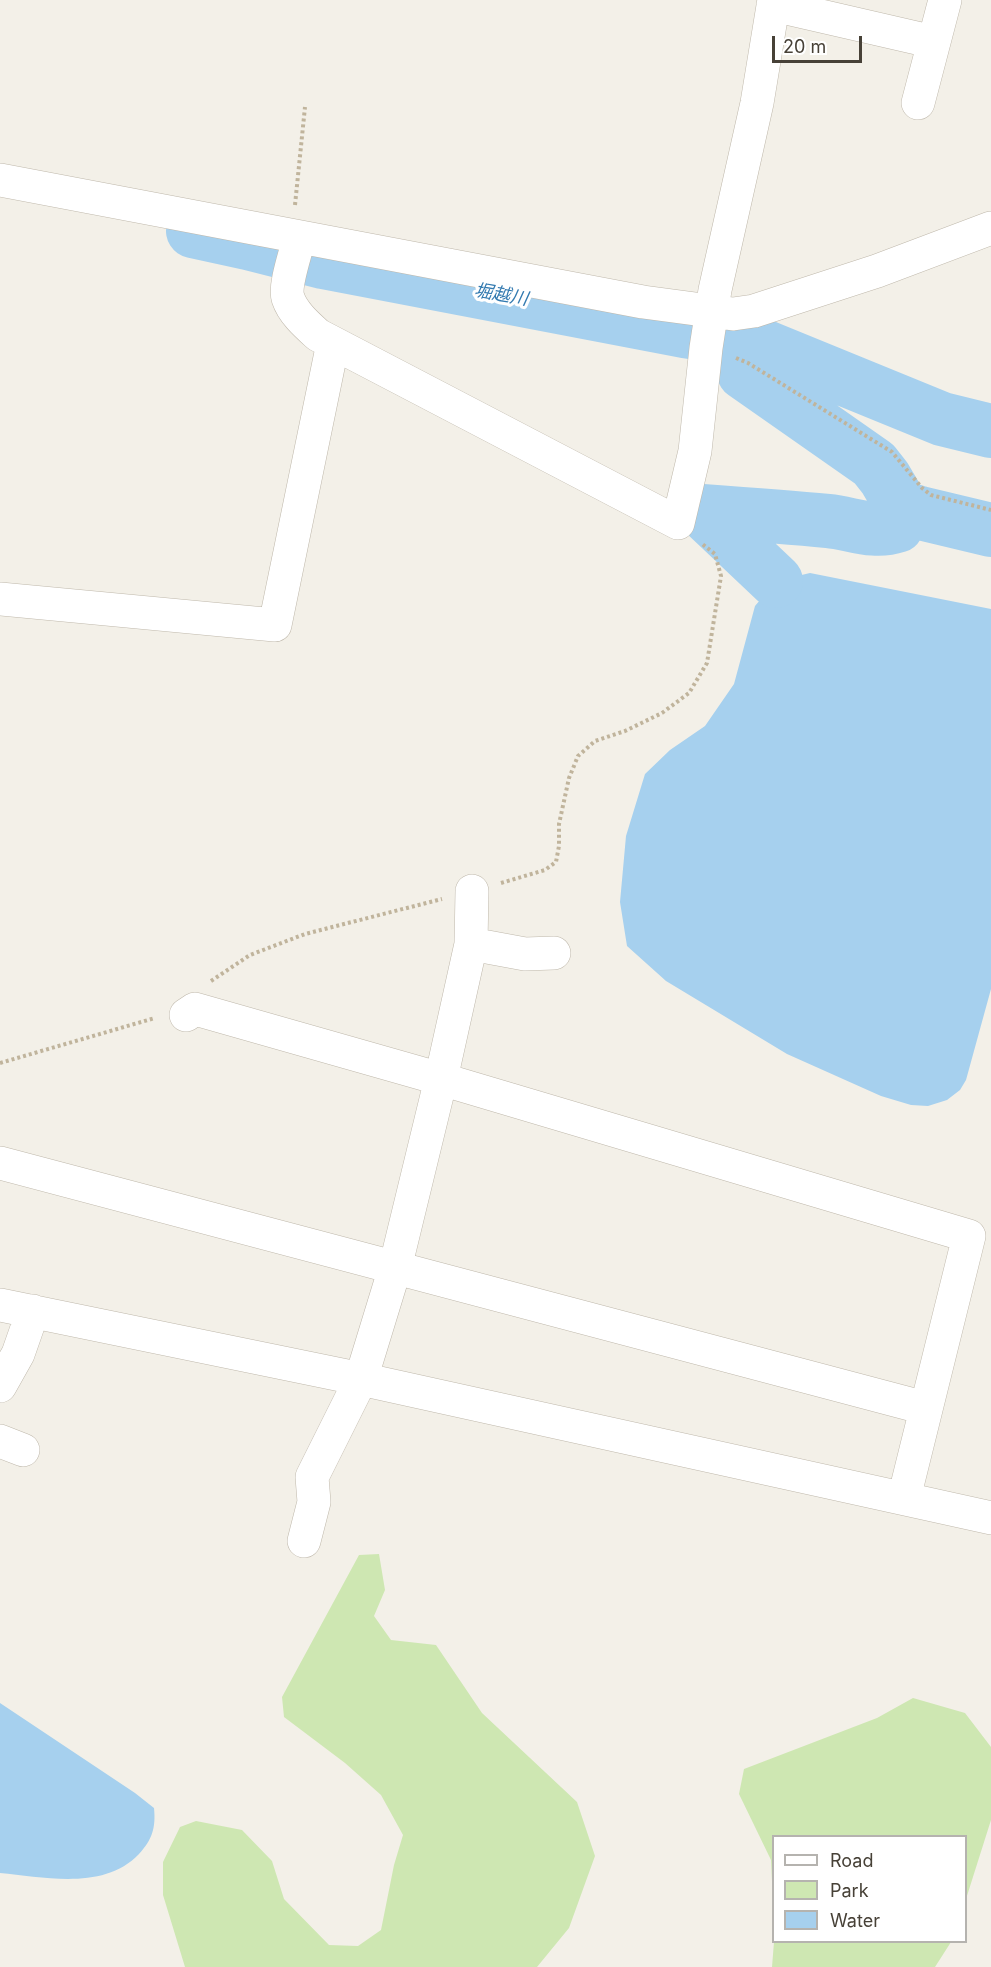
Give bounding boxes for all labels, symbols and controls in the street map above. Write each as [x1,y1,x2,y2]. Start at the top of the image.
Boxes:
scale bar [775,24,865,62]
text: 20 m [783,36,826,57]
water label: 堀越川 [473,280,529,310]
legend [772,1835,967,1943]
text: Road [830,1850,873,1871]
text: Park [830,1880,869,1901]
text: Water [830,1910,880,1931]

